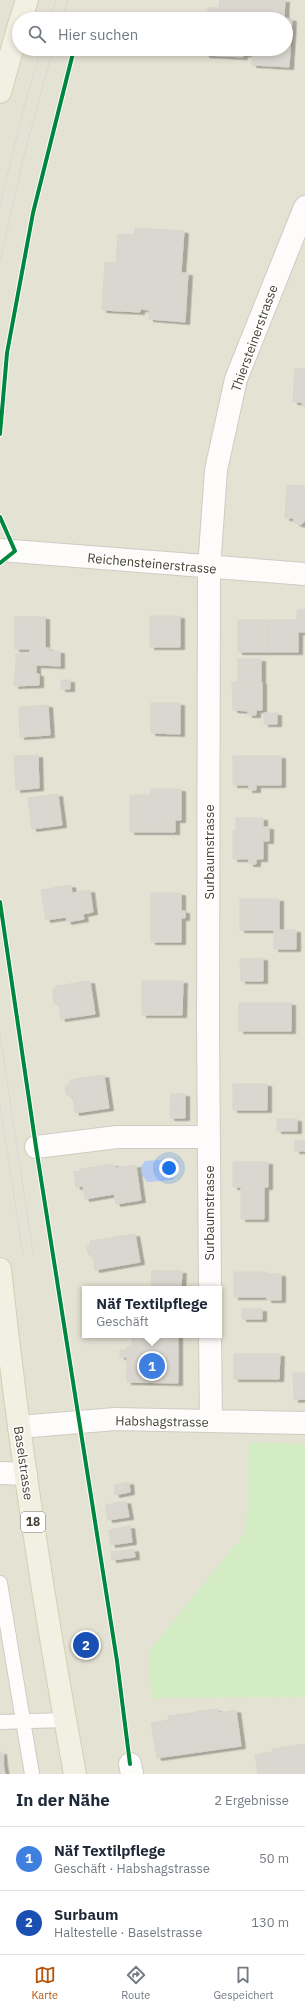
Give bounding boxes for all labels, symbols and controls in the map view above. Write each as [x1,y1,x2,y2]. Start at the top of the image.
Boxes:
search box [12,12,293,56]
icon: search [26,23,48,45]
text: Hier suchen [58,25,138,44]
street label: Thiersteinerstrasse [227,282,282,394]
street label: Reichensteinerstrasse [87,549,217,578]
street label: Surbaumstrasse [201,804,218,900]
your location [159,1158,179,1178]
street label: Surbaumstrasse [201,1165,218,1261]
popup [82,1286,222,1338]
text: Näf Textilpflege [96,1294,208,1313]
text: Geschäft [96,1313,148,1330]
pin: 1 [139,1351,165,1381]
street label: Habshagstrasse [115,1412,209,1431]
street label: Baselstrasse [10,1425,37,1501]
road number: 18 [21,1512,45,1532]
pin: 2 [73,1630,99,1660]
text: In der Nähe [16,1789,110,1811]
text: 2 Ergebnisse [214,1792,289,1809]
text: Näf Textilpflege [54,1841,165,1860]
text: 1 [25,1850,33,1867]
text: 50 m [259,1850,289,1867]
text: Geschäft · Habshagstrasse [54,1860,210,1877]
text: Surbaum [54,1905,118,1924]
text: 2 [25,1914,33,1931]
text: 130 m [251,1914,289,1931]
text: Haltestelle · Baselstrasse [54,1924,202,1941]
tab: Karte [32,1964,58,2002]
tab: Route [121,1964,150,2002]
tab: Gespeichert [213,1964,273,2002]

